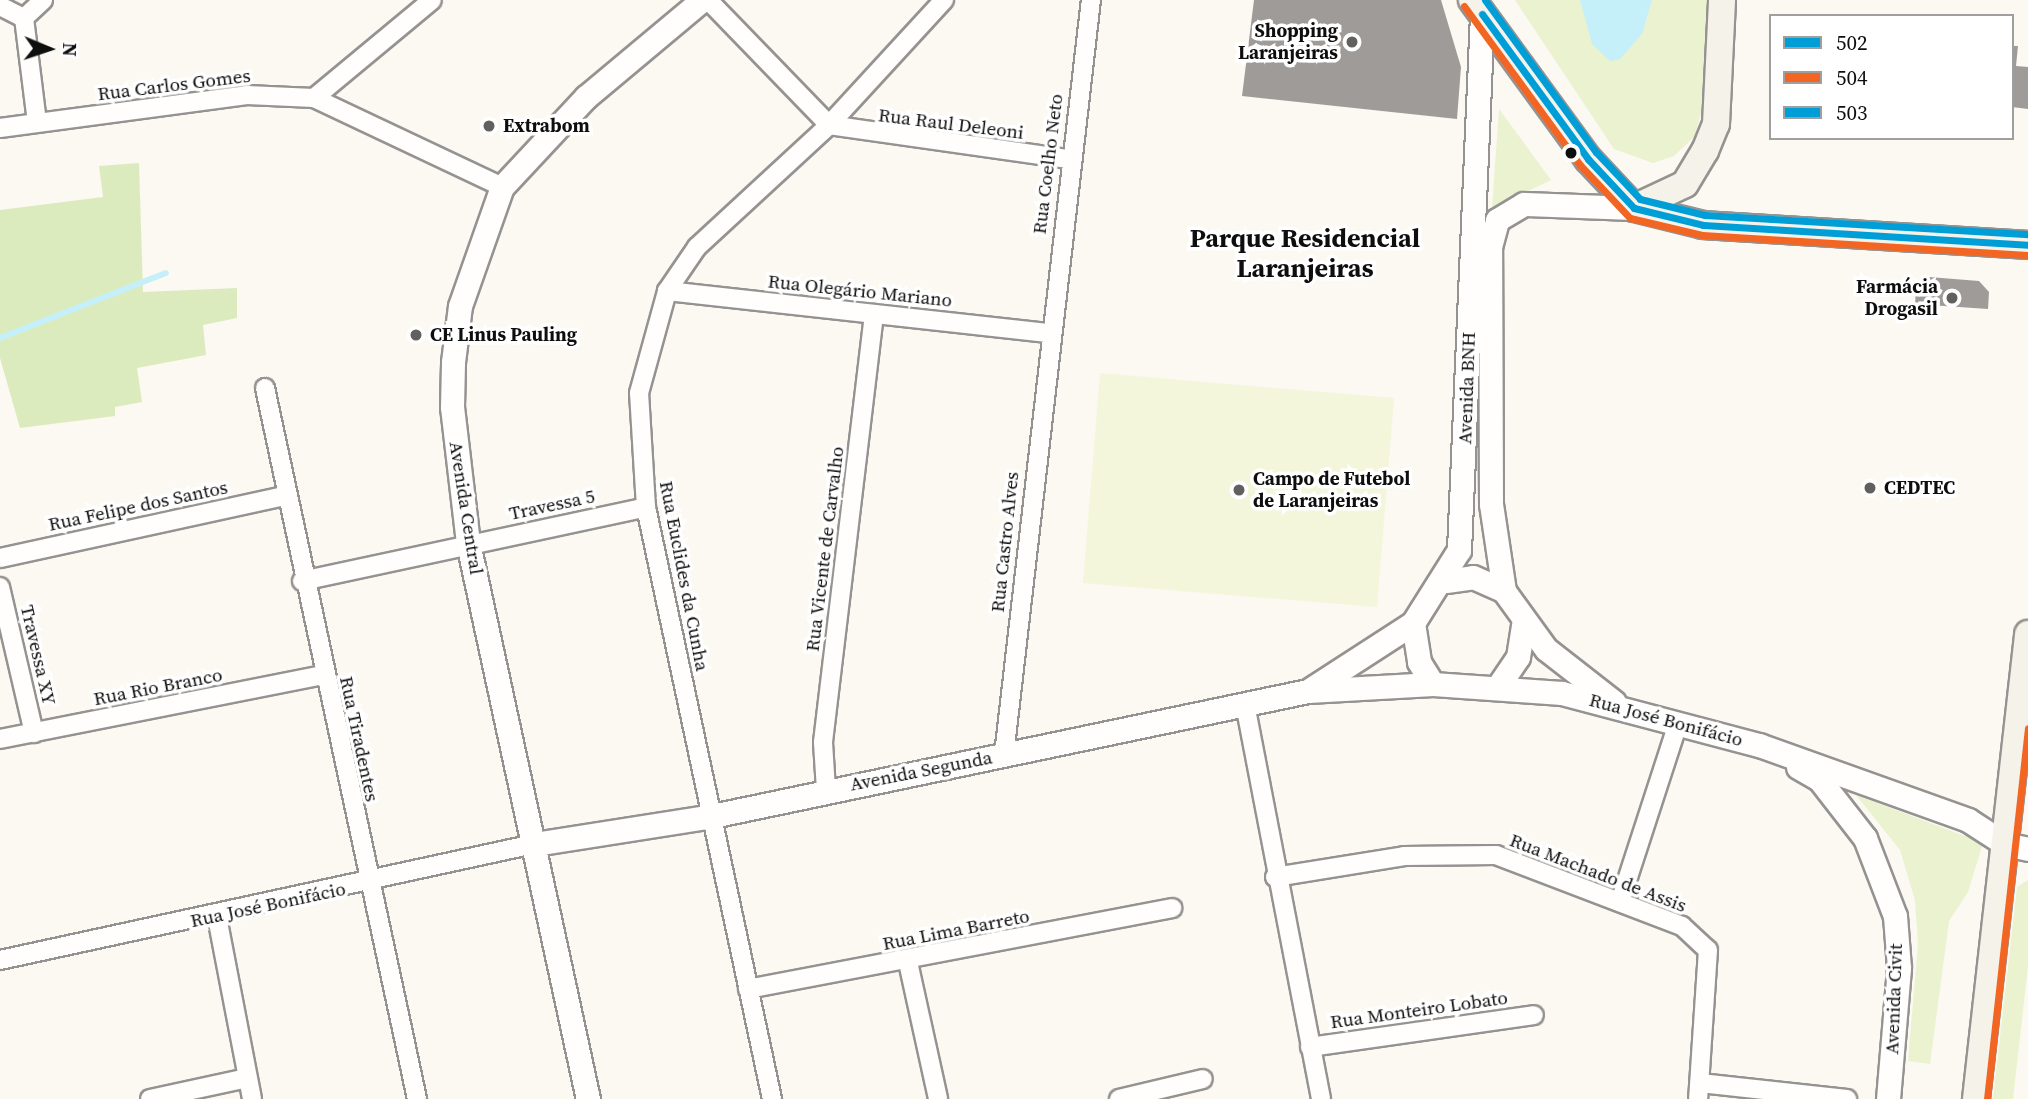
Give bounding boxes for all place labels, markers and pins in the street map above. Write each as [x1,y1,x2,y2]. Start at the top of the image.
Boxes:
place label: Shopping Laranjeiras [1238,20,1338,64]
marker: Shopping Laranjeiras [1344,34,1360,50]
place label: Extrabom [503,115,590,137]
marker: Extrabom [481,118,497,134]
unlabelled marker [1564,146,1578,160]
place label: Farmácia Drogasil [1856,276,1938,320]
marker: Farmácia Drogasil [1944,290,1960,306]
place label: CE Linus Pauling [430,324,577,346]
marker: CE Linus Pauling [408,327,424,343]
place label: Campo de Futebol de Laranjeiras [1253,468,1410,512]
place label: CEDTEC [1884,477,1955,499]
marker: CEDTEC [1862,480,1878,496]
marker: Campo de Futebol de Laranjeiras [1231,482,1247,498]

